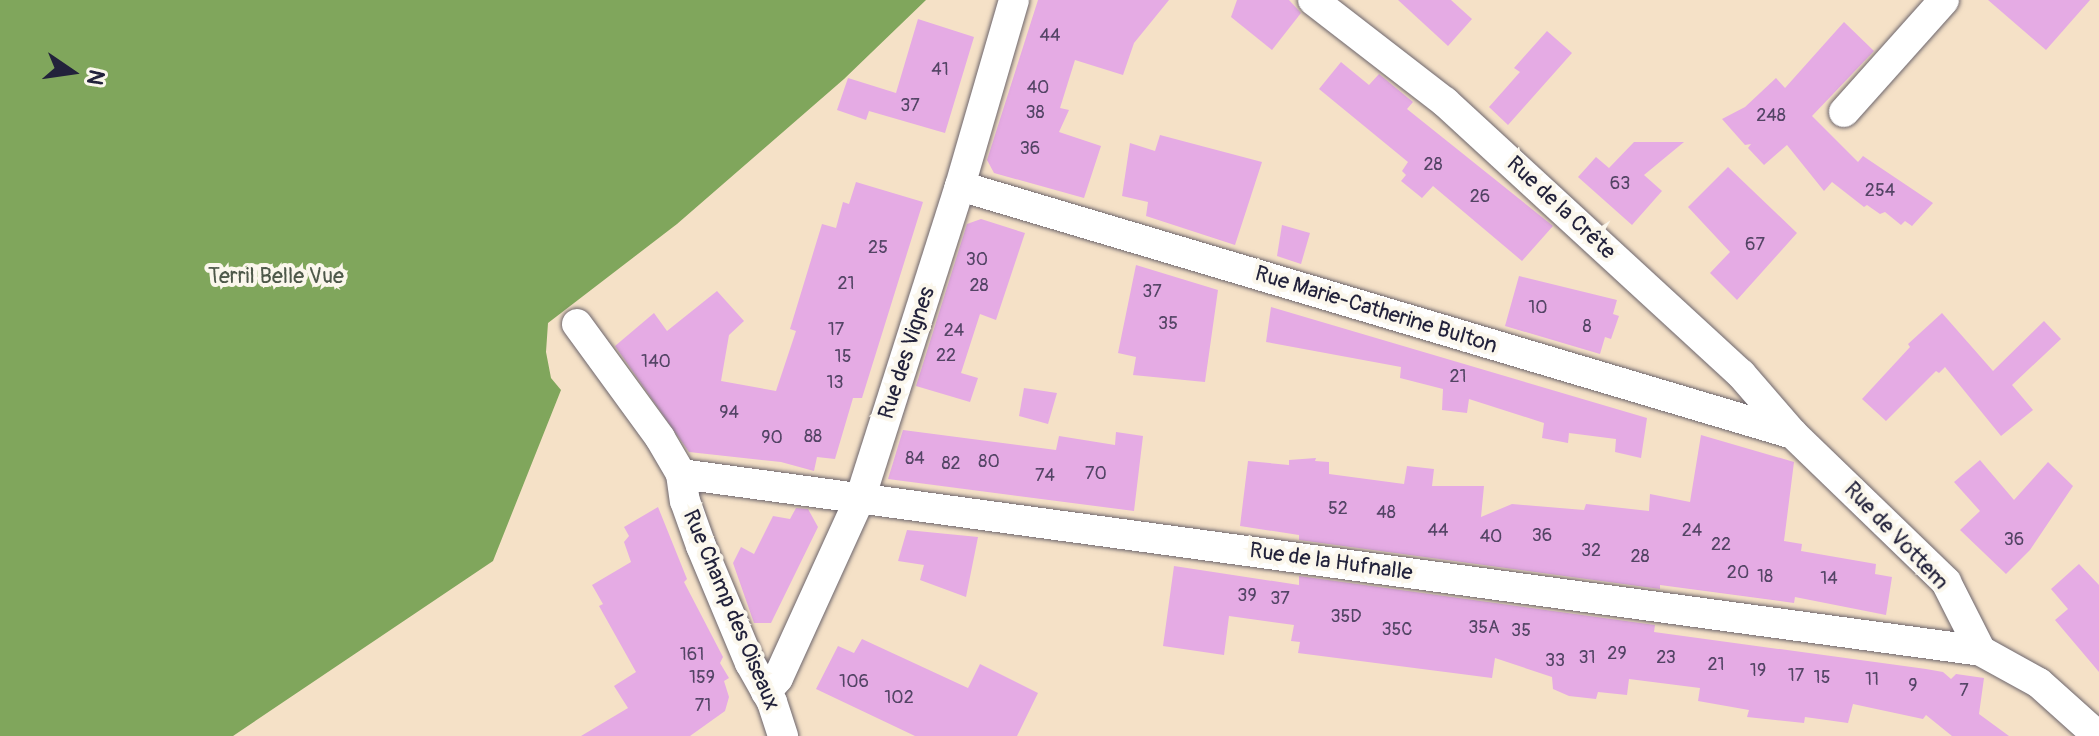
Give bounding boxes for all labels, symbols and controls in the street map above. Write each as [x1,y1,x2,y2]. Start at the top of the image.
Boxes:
house number: 44 [1040,25,1060,47]
north arrow [32,32,112,112]
house number: 41 [931,59,949,81]
text: N [80,67,111,88]
house number: 40 [1027,77,1049,99]
house number: 37 [900,95,920,117]
house number: 38 [1025,102,1045,124]
house number: 248 [1756,105,1786,127]
house number: 36 [1020,138,1040,160]
street label: Rue de la Crête [1501,151,1621,265]
house number: 28 [1423,154,1443,176]
house number: 63 [1610,173,1630,195]
house number: 254 [1865,180,1895,202]
house number: 26 [1470,186,1490,208]
house number: 67 [1745,234,1765,256]
house number: 25 [868,237,888,259]
house number: 30 [966,249,988,271]
street label: Rue Marie-Catherine Bulton [1252,261,1500,359]
park label: Terril Belle Vue [208,264,344,290]
house number: 21 [837,273,855,295]
house number: 28 [969,275,989,297]
house number: 37 [1142,281,1162,303]
street label: Rue des Vignes [873,284,941,422]
house number: 10 [1528,297,1548,319]
house number: 35 [1158,313,1178,335]
house number: 8 [1582,316,1592,338]
house number: 17 [828,319,844,341]
house number: 24 [944,320,964,342]
house number: 22 [936,345,956,367]
house number: 15 [835,346,851,368]
house number: 140 [641,351,671,373]
house number: 21 [1449,366,1467,388]
house number: 13 [826,372,844,394]
house number: 94 [719,402,739,424]
house number: 88 [804,426,822,448]
house number: 90 [761,427,783,449]
house number: 84 [905,448,925,470]
house number: 80 [978,451,1000,473]
house number: 82 [941,453,961,475]
house number: 70 [1085,463,1107,485]
house number: 74 [1035,465,1055,487]
street label: Rue de Vottem [1838,477,1954,595]
house number: 52 [1328,498,1348,520]
house number: 48 [1376,502,1396,524]
street label: Rue Champ des Oiseaux [677,506,785,714]
house number: 44 [1428,520,1448,542]
house number: 24 [1682,520,1702,542]
house number: 36 [1532,525,1552,547]
house number: 40 [1480,526,1502,548]
house number: 36 [2004,529,2024,551]
house number: 22 [1711,534,1731,556]
street label: Rue de la Hufnalle [1248,538,1414,586]
house number: 32 [1581,540,1601,562]
house number: 28 [1630,546,1650,568]
house number: 20 [1727,562,1749,584]
house number: 18 [1757,566,1773,588]
house number: 14 [1820,568,1838,590]
house number: 39 [1237,585,1257,607]
house number: 37 [1270,588,1290,610]
house number: 35D [1330,606,1362,628]
house number: 35A [1468,617,1500,639]
house number: 35C [1382,619,1412,641]
house number: 35 [1511,620,1531,642]
house number: 29 [1607,643,1627,665]
house number: 161 [680,644,704,666]
house number: 31 [1578,647,1596,669]
house number: 23 [1656,647,1676,669]
house number: 33 [1545,650,1565,672]
house number: 21 [1707,654,1725,676]
house number: 19 [1750,660,1766,682]
house number: 17 [1788,665,1804,687]
house number: 159 [689,667,715,689]
house number: 15 [1814,667,1830,689]
house number: 11 [1865,669,1879,691]
house number: 106 [839,671,869,693]
house number: 9 [1908,675,1918,697]
house number: 7 [1959,680,1969,702]
house number: 102 [884,687,914,709]
house number: 71 [695,695,711,717]

